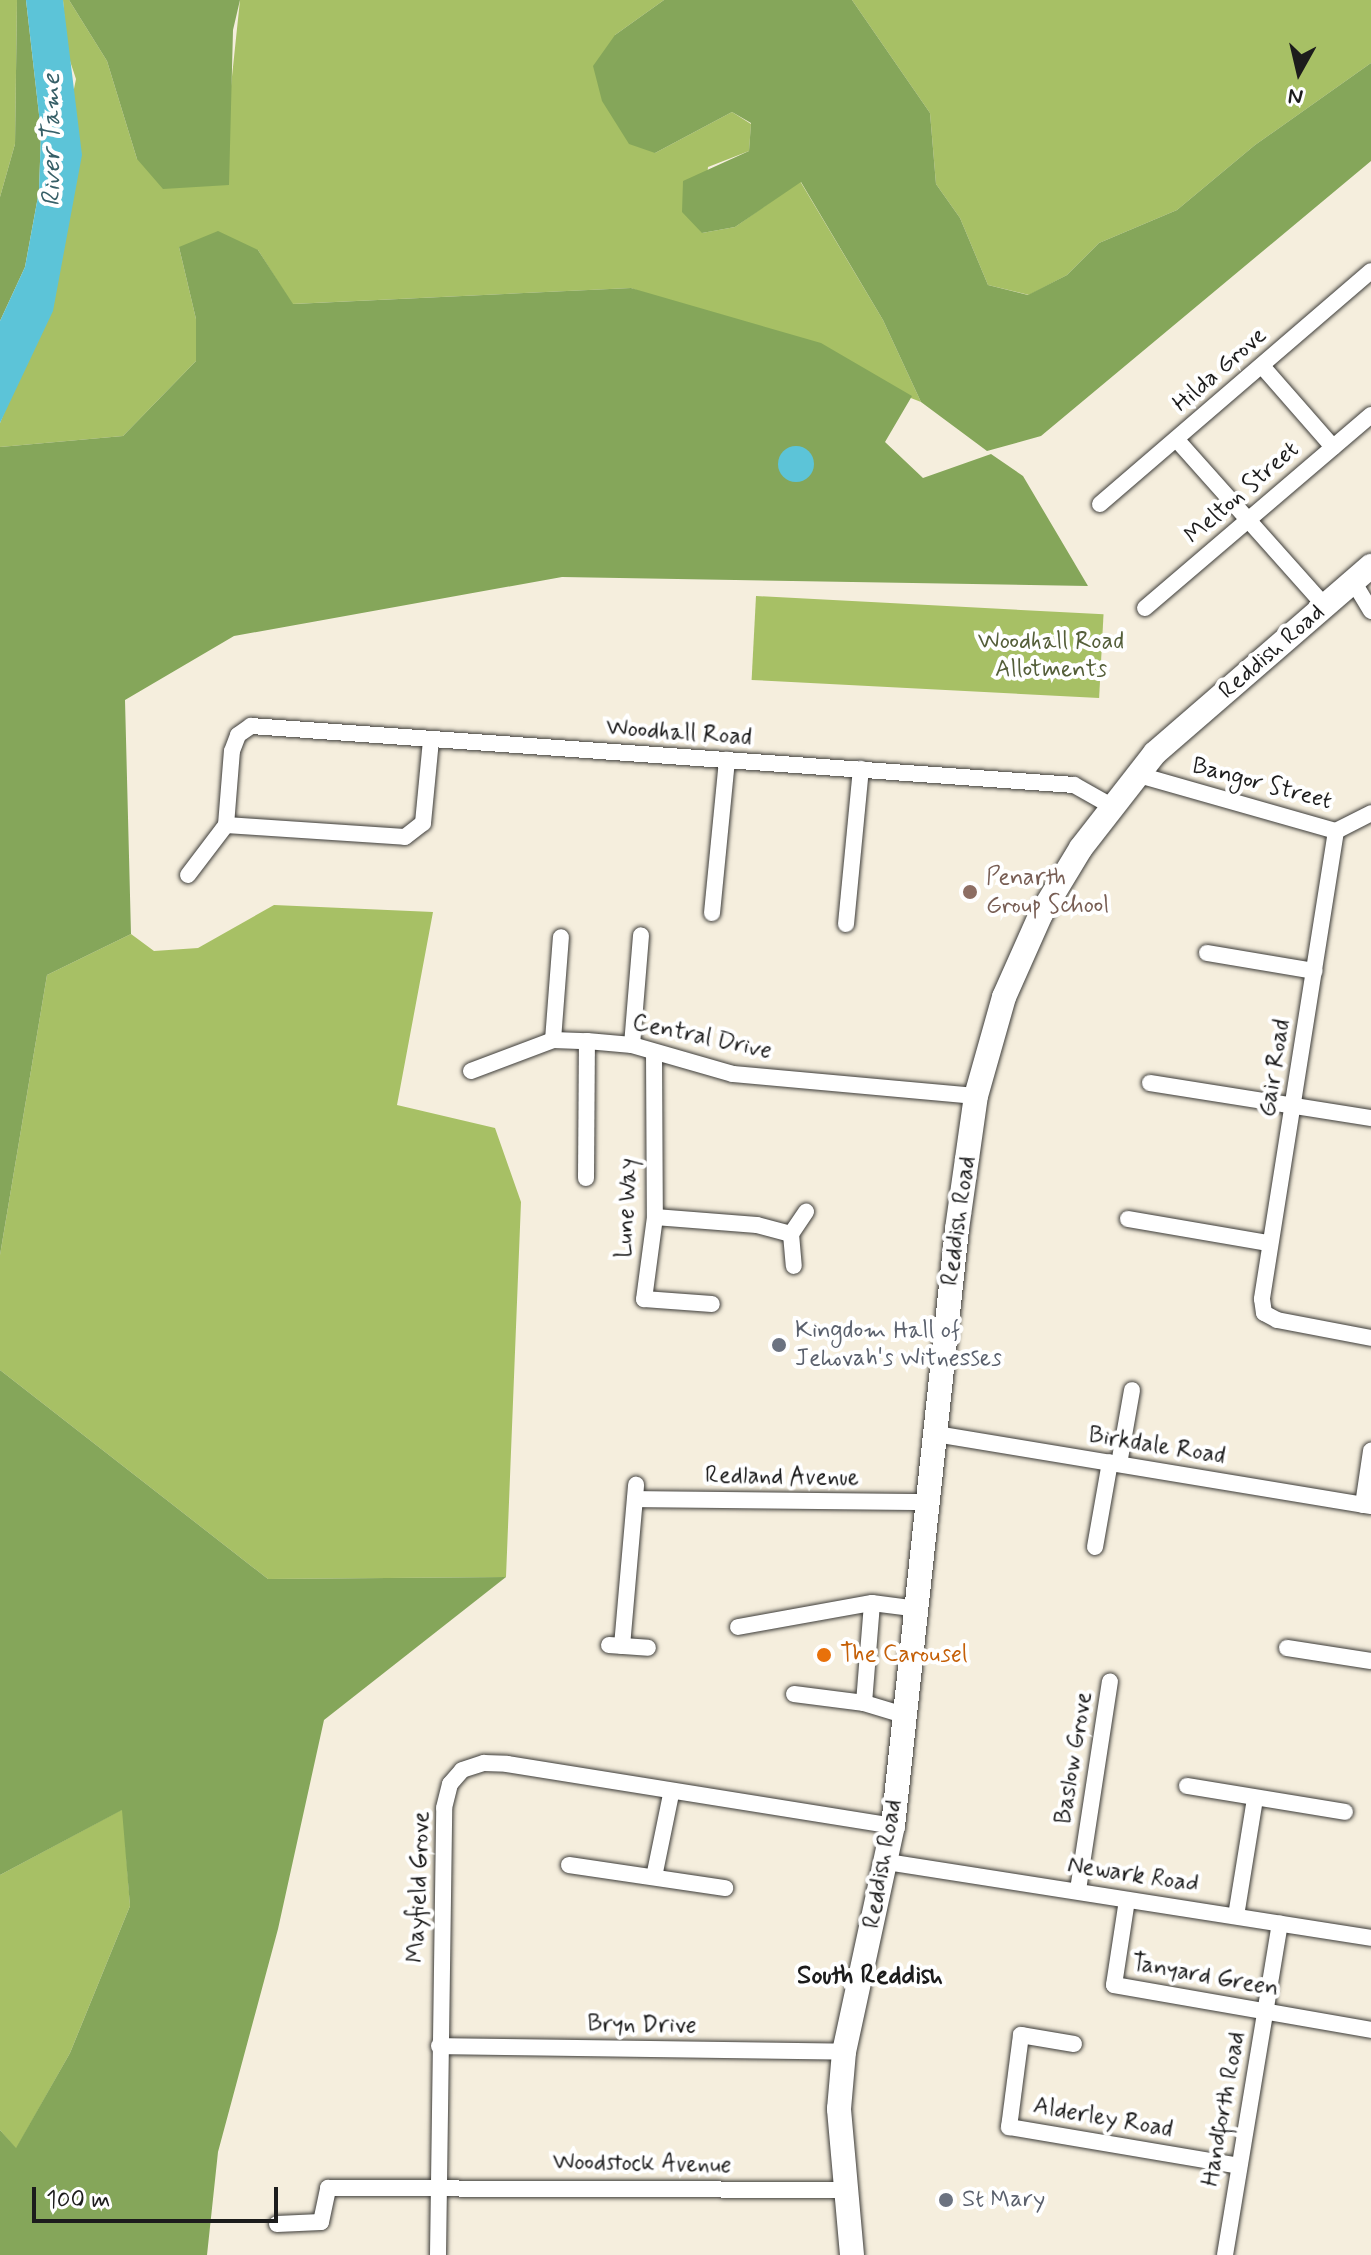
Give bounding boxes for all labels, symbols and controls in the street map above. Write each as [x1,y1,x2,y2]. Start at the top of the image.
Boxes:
north arrow [1259,32,1339,112]
water label: River Tame [37,77,69,203]
text: N [1286,81,1305,111]
street label: Hilda Grove [1167,321,1273,419]
street label: Melton Street [1178,434,1306,552]
street label: Reddish Road [1213,598,1331,706]
park label: Woodhall Road Allotments [979,628,1123,684]
street label: Woodhall Road [606,714,752,752]
street label: Bangor Street [1187,751,1337,817]
place label: Penarth Group School [986,864,1110,920]
marker: Penarth Group School [961,883,979,901]
street label: Central Drive [631,1008,773,1066]
street label: Gair Road [1253,1017,1297,1119]
street label: Reddish Road [936,1154,982,1288]
street label: Lune Way [610,1156,644,1260]
place label: Kingdom Hall of Jehovah's Witnesses [795,1317,1008,1373]
marker: Kingdom Hall of Jehovah's Witnesses [770,1336,788,1354]
street label: Birkdale Road [1087,1421,1227,1471]
street label: Redland Avenue [702,1461,862,1493]
place label: The Carousel [840,1641,970,1669]
marker: The Carousel [815,1646,833,1664]
street label: Baslow Grove [1049,1690,1099,1826]
street label: Reddish Road [857,1797,909,1931]
street label: Mayfield Grove [402,1811,436,1963]
street label: Newark Road [1065,1850,1201,1900]
street label: Tanyard Green [1127,1949,1283,2003]
district label: South Reddish [797,1961,943,1993]
street label: Bryn Drive [588,2010,696,2040]
street label: Handforth Road [1196,2029,1252,2189]
street label: Alderley Road [1032,2092,1174,2144]
street label: Woodstock Avenue [550,2148,734,2180]
scale bar [36,2171,282,2221]
text: 100 m [46,2185,110,2216]
place label: St Mary [962,2186,1045,2214]
marker: St Mary [937,2191,955,2209]

